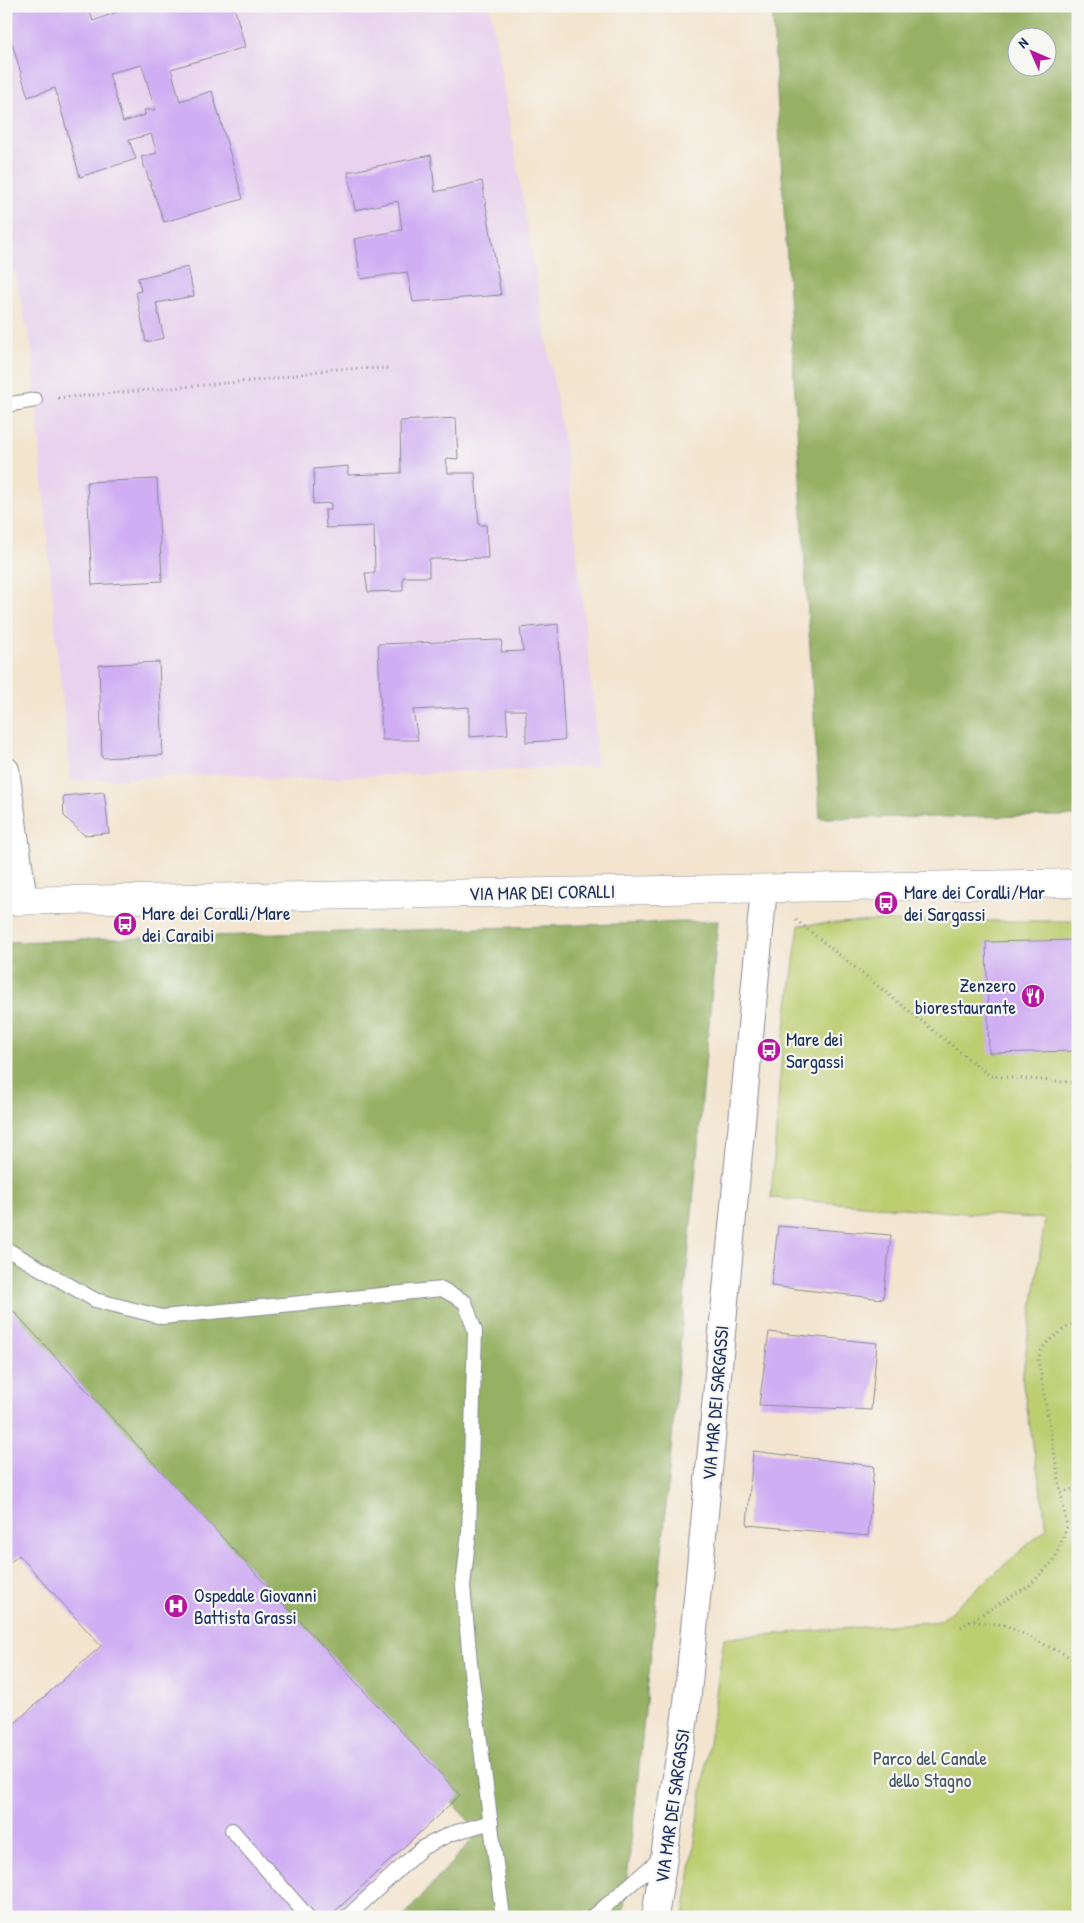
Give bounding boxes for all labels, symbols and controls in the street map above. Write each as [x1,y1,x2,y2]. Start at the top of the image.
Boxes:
north arrow [1006,28,1056,78]
text: N [1013,33,1032,52]
street label: VIA MAR DEI CORALLI [469,878,615,906]
place label: Mare dei Coralli/Mar dei Sargassi [904,879,1046,927]
bus stop icon: Mare dei Coralli/Mar dei Sargassi [873,890,899,916]
place label: Mare dei Coralli/Mare dei Caraibi [142,900,291,948]
bus stop icon: Mare dei Coralli/Mare dei Caraibi [112,911,138,937]
place label: Zenzero biorestaurante [915,972,1016,1020]
restaurant icon: Zenzero biorestaurante [1020,983,1046,1009]
place label: Mare dei Sargassi [786,1026,844,1074]
bus stop icon: Mare dei Sargassi [756,1037,782,1063]
street label: VIA MAR DEI SARGASSI [695,1324,735,1482]
place label: Ospedale Giovanni Battista Grassi [194,1582,317,1630]
hospital icon: Ospedale Giovanni Battista Grassi [163,1593,189,1619]
street label: VIA MAR DEI SARGASSI [648,1727,696,1885]
park label: Parco del Canale dello Stagno [873,1745,988,1793]

